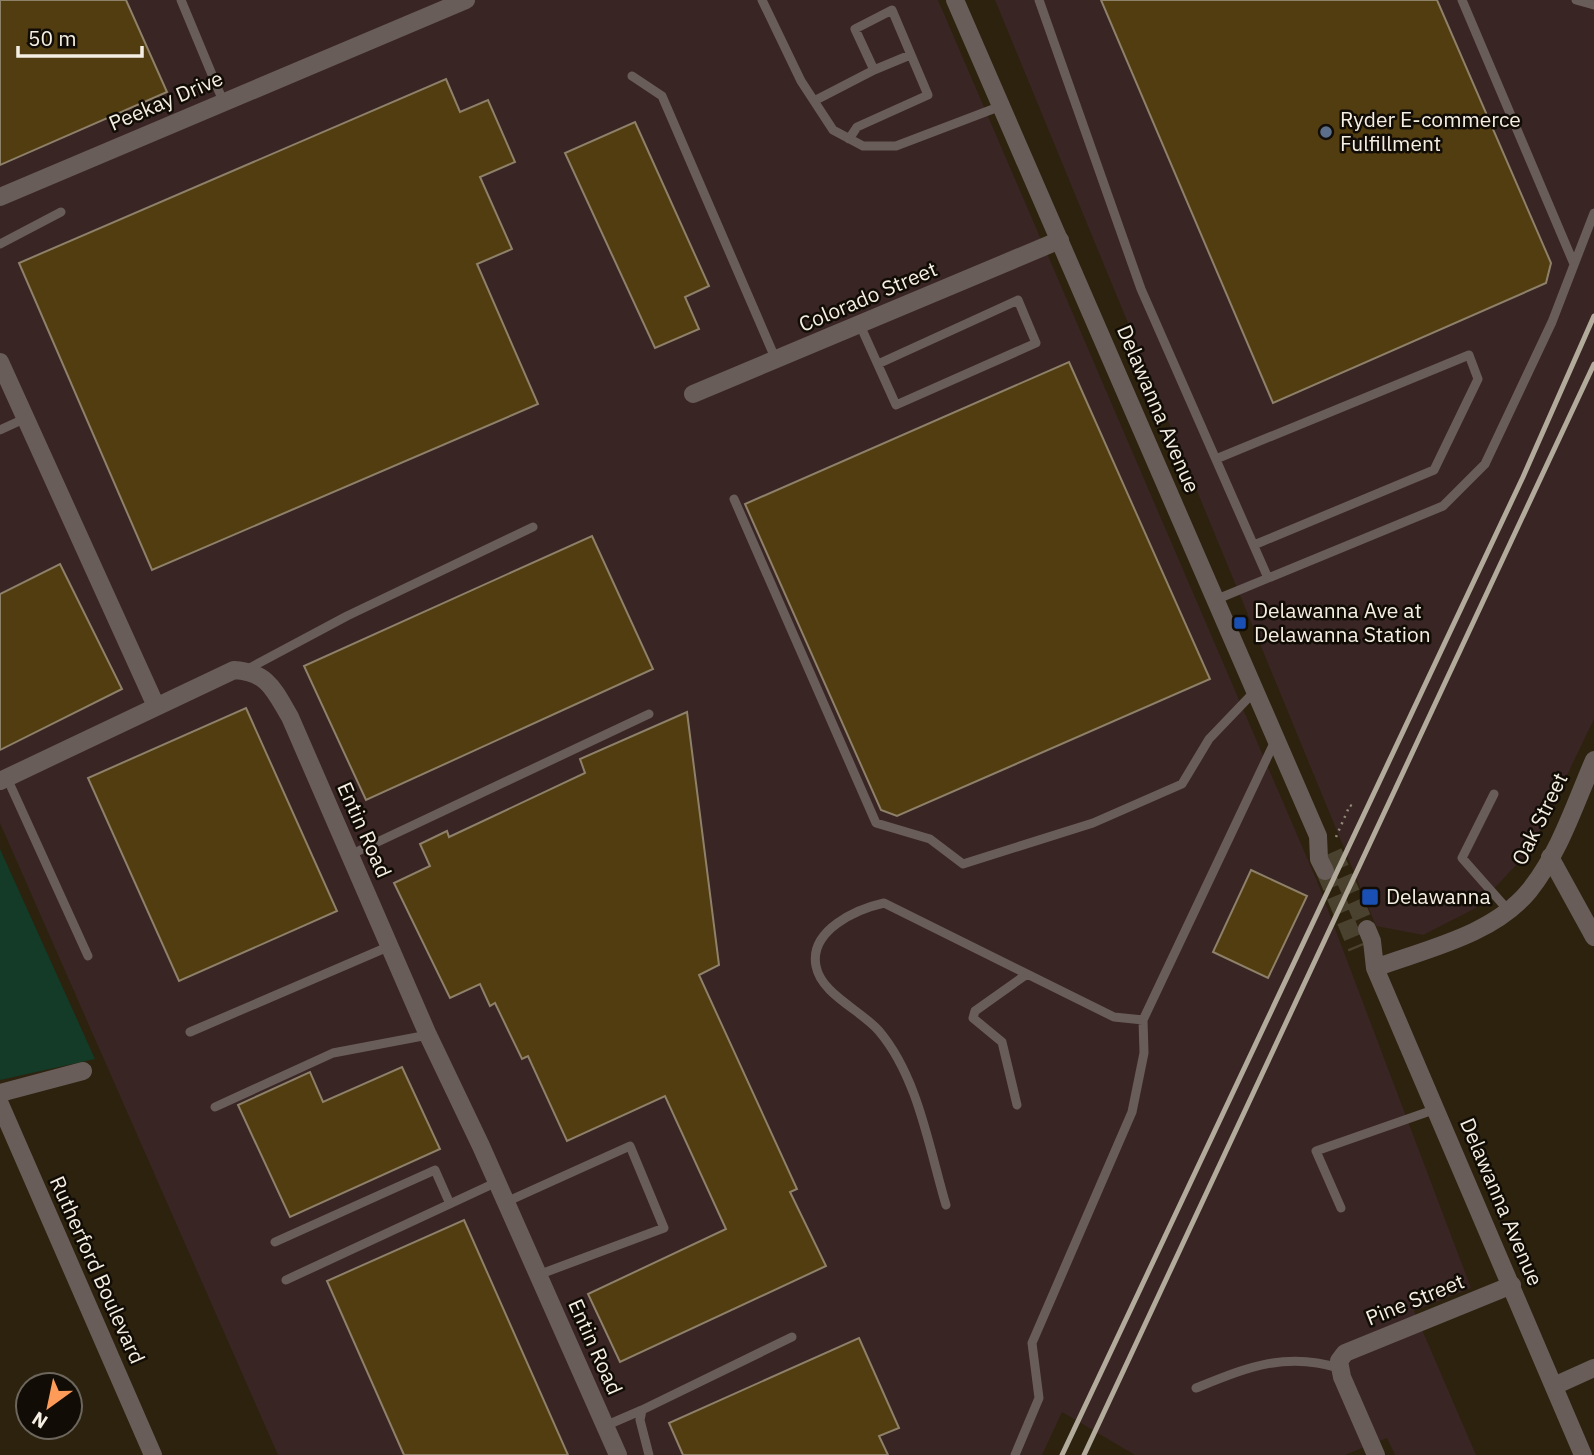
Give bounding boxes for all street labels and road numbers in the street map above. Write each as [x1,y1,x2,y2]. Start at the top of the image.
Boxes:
street label: Peekay Drive [104,63,227,137]
street label: Colorado Street [794,254,941,338]
street label: Delawanna Avenue [1111,320,1207,497]
street label: Oak Street [1505,768,1574,870]
street label: Entin Road [331,777,398,882]
street label: Delawanna Avenue [1454,1113,1550,1290]
street label: Rutherford Boulevard [44,1171,152,1368]
street label: Pine Street [1361,1267,1468,1332]
street label: Entin Road [562,1294,629,1399]

